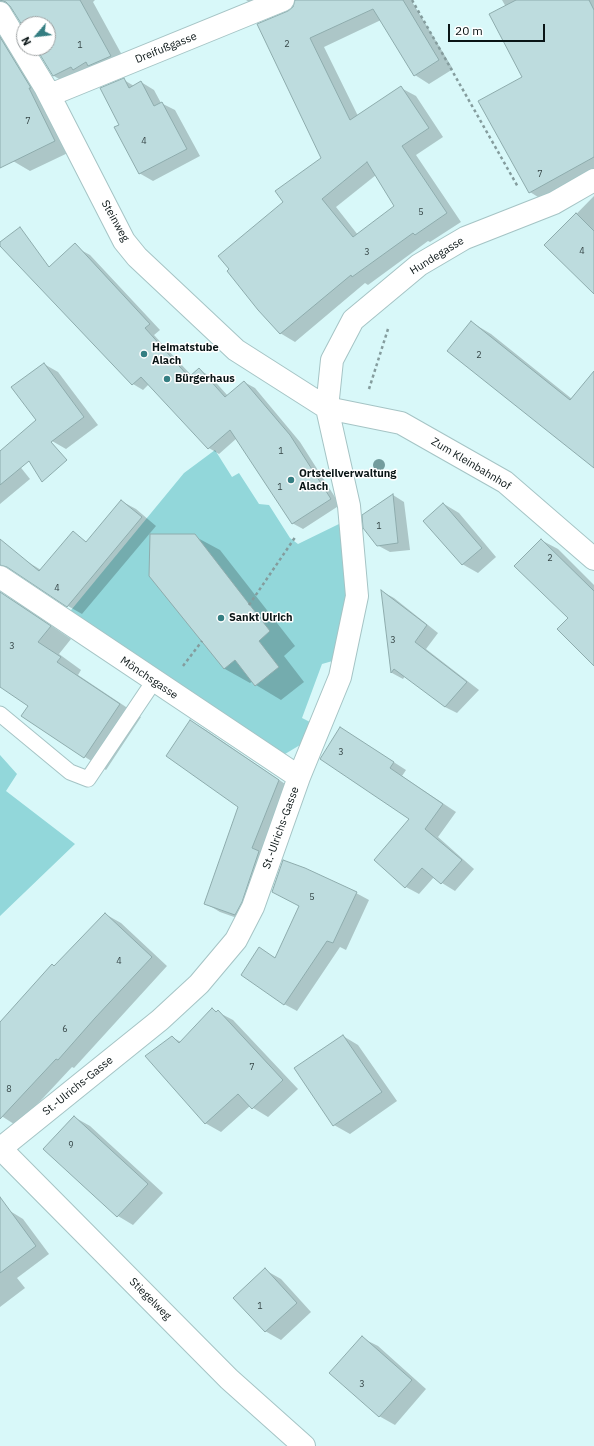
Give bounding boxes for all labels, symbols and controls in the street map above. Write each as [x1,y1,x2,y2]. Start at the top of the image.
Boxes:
north arrow [16,16,56,56]
scale bar [450,16,547,42]
text: 20 m [455,23,483,38]
street label: Dreifußgasse [133,30,199,66]
text: N [18,34,34,48]
house number: 2 [284,39,290,49]
house number: 1 [77,40,83,50]
house number: 7 [25,116,31,126]
house number: 4 [141,136,147,146]
house number: 7 [537,169,543,179]
street label: Steinweg [98,198,132,244]
house number: 5 [418,207,424,217]
street label: Hundegasse [408,234,466,278]
house number: 4 [579,246,585,256]
house number: 3 [364,247,370,257]
place label: Heimatstube Alach [152,341,219,367]
marker: Heimatstube Alach [139,349,149,359]
house number: 2 [476,350,482,360]
place label: Bürgerhaus [175,372,235,386]
marker: Bürgerhaus [162,374,172,384]
street label: Zum Kleinbahnhof [429,435,513,493]
house number: 1 [278,446,284,456]
place label: Ortsteilverwaltung Alach [299,467,396,493]
marker: Ortsteilverwaltung Alach [286,475,296,485]
house number: 1 [277,482,283,492]
house number: 1 [376,521,382,531]
house number: 2 [547,553,553,563]
house number: 4 [54,583,60,593]
place label: Sankt Ulrich [229,611,293,625]
marker: Sankt Ulrich [216,613,226,623]
house number: 3 [390,635,396,645]
house number: 3 [9,641,15,651]
street label: Mönchsgasse [118,654,180,702]
house number: 3 [338,747,344,757]
street label: St.-Ulrichs-Gasse [260,785,302,871]
house number: 5 [309,892,315,902]
house number: 4 [116,956,122,966]
house number: 6 [62,1024,68,1034]
street label: St.-Ulrichs-Gasse [40,1054,116,1118]
house number: 7 [249,1062,255,1072]
house number: 8 [6,1084,12,1094]
house number: 9 [68,1140,74,1150]
street label: Stiegelweg [126,1275,174,1323]
house number: 1 [257,1301,263,1311]
house number: 3 [359,1379,365,1389]

